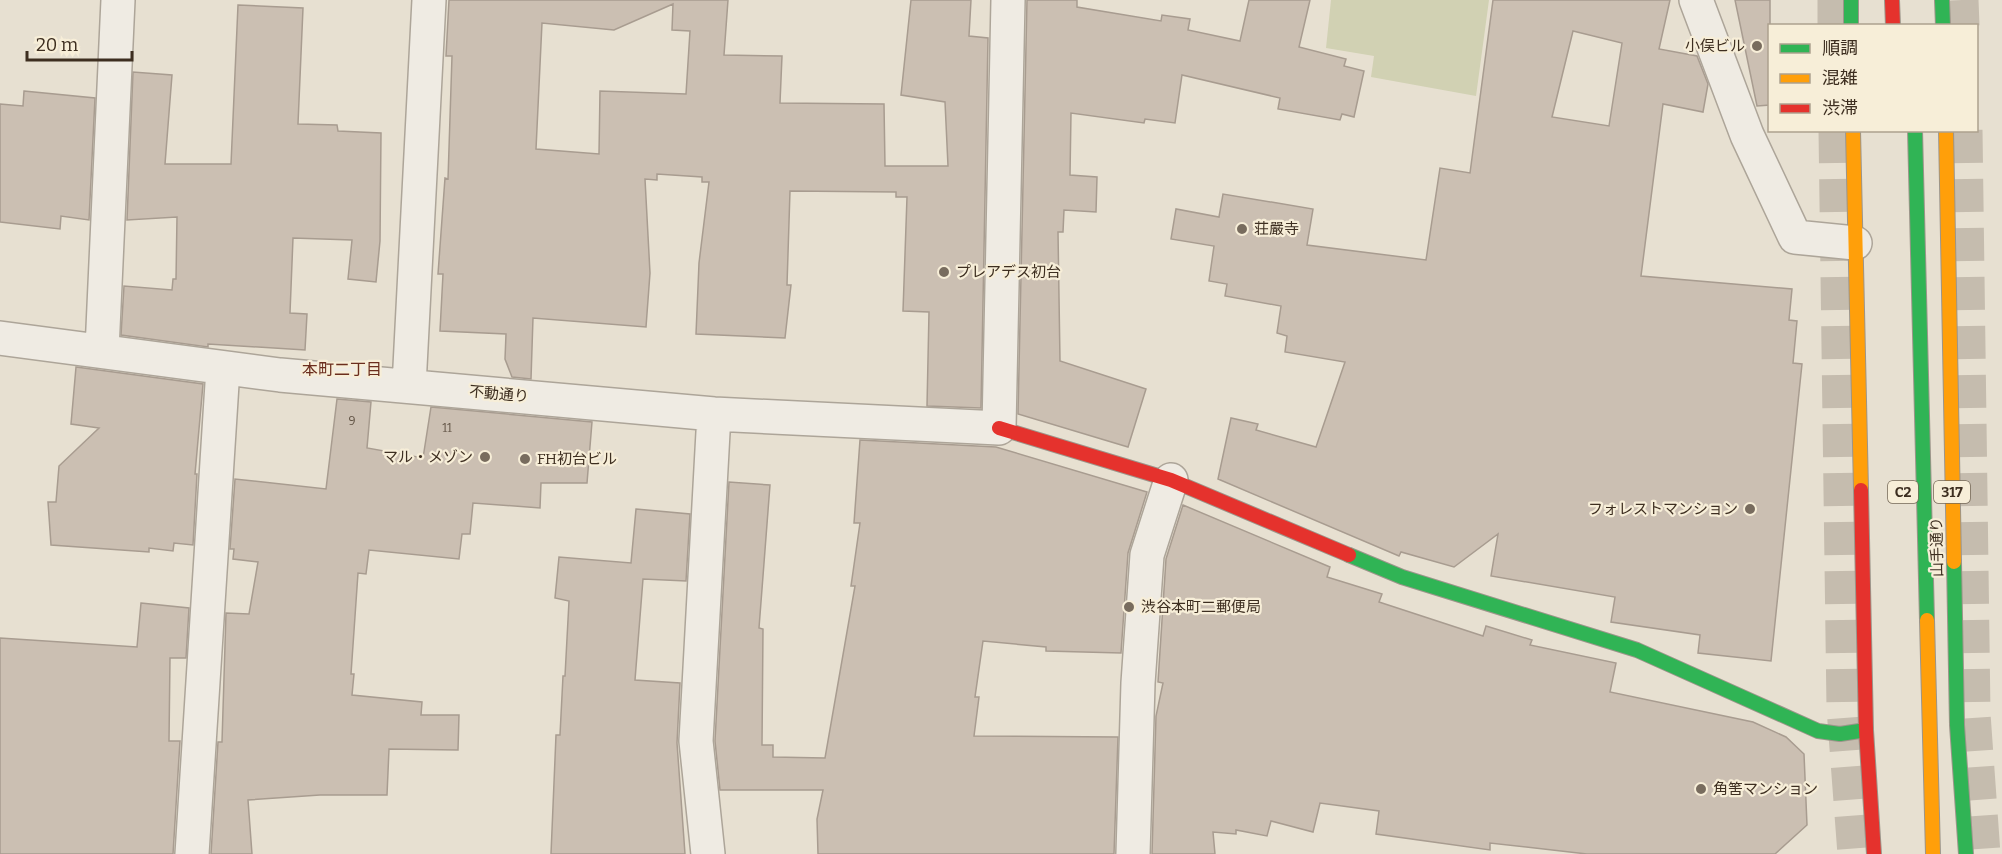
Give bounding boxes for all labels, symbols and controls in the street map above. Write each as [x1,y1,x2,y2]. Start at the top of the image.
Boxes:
scale bar [27,24,132,62]
legend [1768,24,1978,132]
text: 20 m [36,34,78,56]
place label: 小俣ビル [1685,37,1745,55]
text: 順調 [1822,37,1858,59]
marker: 小俣ビル [1750,39,1764,53]
text: 混雑 [1822,67,1858,89]
text: 渋滞 [1822,97,1858,119]
place label: 荘嚴寺 [1254,220,1299,238]
marker: 荘嚴寺 [1235,222,1249,236]
place label: プレアデス初台 [956,263,1061,281]
marker: プレアデス初台 [937,265,951,279]
district label: 本町二丁目 [302,360,382,379]
street label: 不動通り [468,382,530,406]
house number: 9 [348,414,356,428]
house number: 11 [442,421,452,435]
place label: マル・メゾン [383,448,473,466]
marker: マル・メゾン [478,450,492,464]
place label: FH初台ビル [537,450,617,468]
marker: FH初台ビル [518,452,532,466]
road number: C2 [1888,481,1918,503]
road number: 317 [1934,481,1970,503]
place label: フォレストマンション [1588,500,1738,518]
marker: フォレストマンション [1743,502,1757,516]
street label: 山手通り [1927,517,1947,577]
place label: 渋谷本町二郵便局 [1141,598,1261,616]
marker: 渋谷本町二郵便局 [1122,600,1136,614]
place label: 角筈マンション [1713,780,1818,798]
marker: 角筈マンション [1694,782,1708,796]

